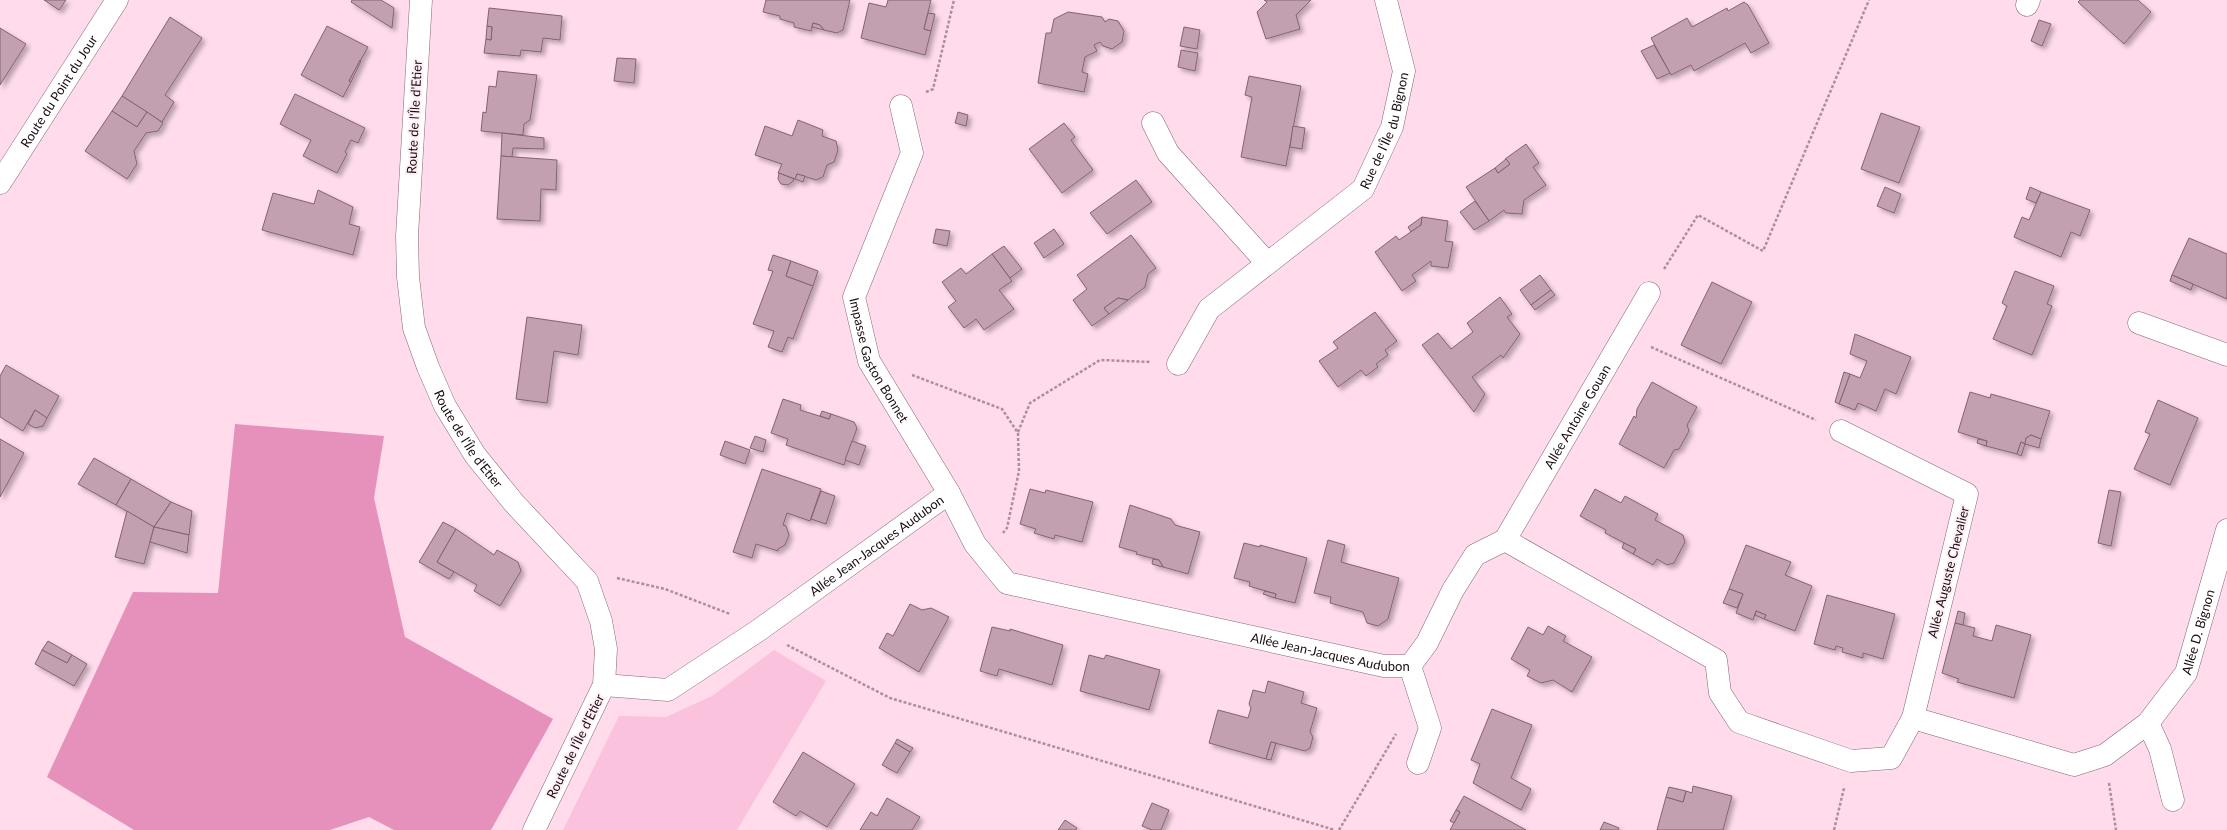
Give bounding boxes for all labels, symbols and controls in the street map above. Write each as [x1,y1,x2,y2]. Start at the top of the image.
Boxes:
street label: Route du Point du Jour [17,32,101,150]
street label: Route de l'Île d'Etier [403,59,425,174]
street label: Rue de l'Île du Bignon [1356,71,1412,192]
street label: Impasse Gaston Bonnet [846,296,913,426]
street label: Allée Antoine Gouan [1540,361,1614,471]
street label: Route de l'Île d'Etier [431,387,506,491]
street label: Allée Jean-Jacques Audubon [806,492,947,599]
street label: Allée Auguste Chevalier [1924,504,1972,640]
street label: Allée D. Bignon [2178,587,2218,677]
street label: Allée Jean-Jacques Audubon [1249,629,1410,674]
street label: Route de l'Île d'Etier [543,691,607,801]

